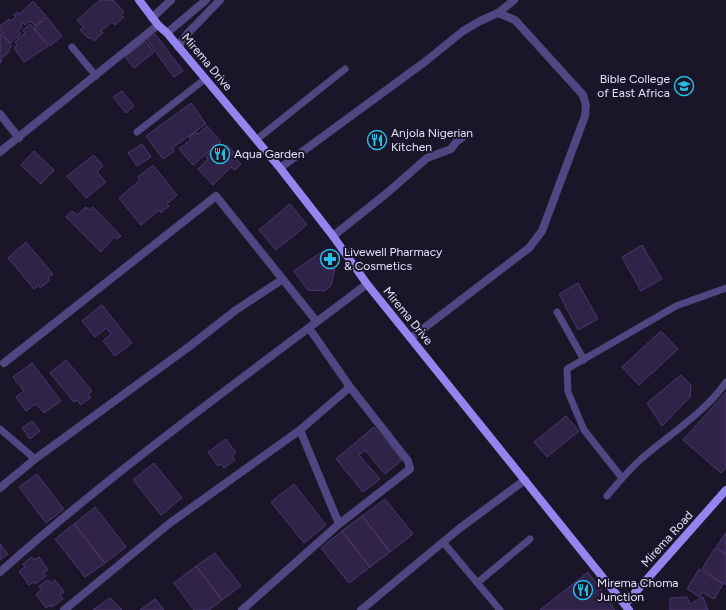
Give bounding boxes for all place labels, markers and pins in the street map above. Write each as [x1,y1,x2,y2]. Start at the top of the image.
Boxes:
place label: Bible College of East Africa [597,72,670,100]
school or university icon: Bible College of East Africa [673,75,695,97]
place label: Anjola Nigerian Kitchen [391,126,473,154]
restaurant icon: Anjola Nigerian Kitchen [366,129,388,151]
restaurant icon: Aqua Garden [209,143,231,165]
place label: Aqua Garden [234,147,305,161]
place label: Livewell Pharmacy & Cosmetics [344,245,443,273]
pharmacy icon: Livewell Pharmacy & Cosmetics [319,248,341,270]
place label: Mirema Choma Junction [597,576,678,604]
restaurant icon: Mirema Choma Junction [572,579,594,601]

